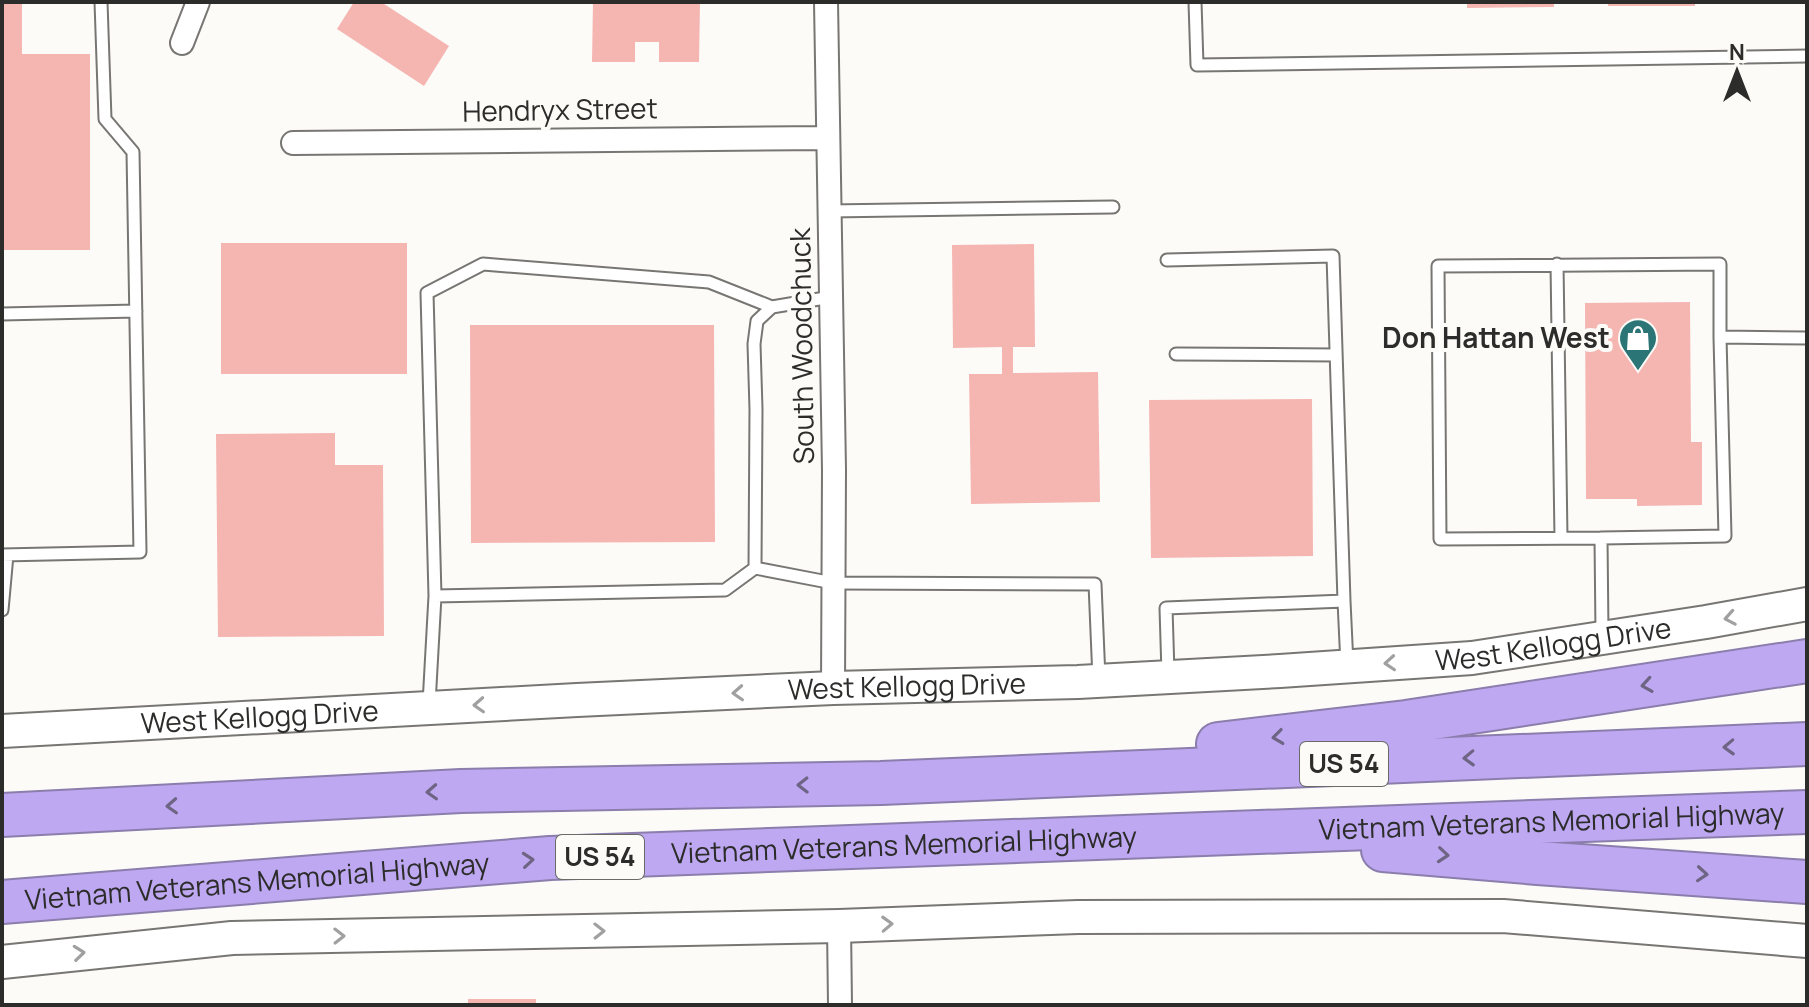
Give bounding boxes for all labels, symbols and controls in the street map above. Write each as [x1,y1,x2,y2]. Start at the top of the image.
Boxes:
north arrow [1697,32,1777,112]
text: N [1729,37,1745,67]
street label: Hendryx Street [462,88,658,130]
street label: South Woodchuck [780,226,822,464]
shop icon: Don Hattan West [1617,317,1659,372]
place label: Don Hattan West [1382,318,1610,356]
street label: West Kellogg Drive [1434,608,1674,678]
one-way arrow [1723,608,1737,625]
one-way arrow [1383,654,1396,671]
street label: West Kellogg Drive [787,663,1026,708]
one-way arrow [1640,675,1654,692]
one-way arrow [731,684,744,701]
street label: West Kellogg Drive [140,691,380,741]
one-way arrow [472,697,485,714]
one-way arrow [1272,728,1285,745]
one-way arrow [1722,738,1735,755]
road number: US 54 [1300,742,1388,786]
one-way arrow [1462,750,1475,767]
one-way arrow [796,776,809,794]
one-way arrow [425,784,438,801]
street label: Vietnam Veterans Memorial Highway [1318,793,1785,848]
one-way arrow [165,797,178,814]
street label: Vietnam Veterans Memorial Highway [670,817,1138,872]
road number: US 54 [556,835,644,879]
street label: Vietnam Veterans Memorial Highway [23,843,491,918]
one-way arrow [1437,846,1450,863]
one-way arrow [522,852,535,869]
one-way arrow [1696,865,1709,882]
one-way arrow [881,915,894,932]
one-way arrow [593,922,606,939]
one-way arrow [333,927,346,945]
one-way arrow [73,945,86,962]

